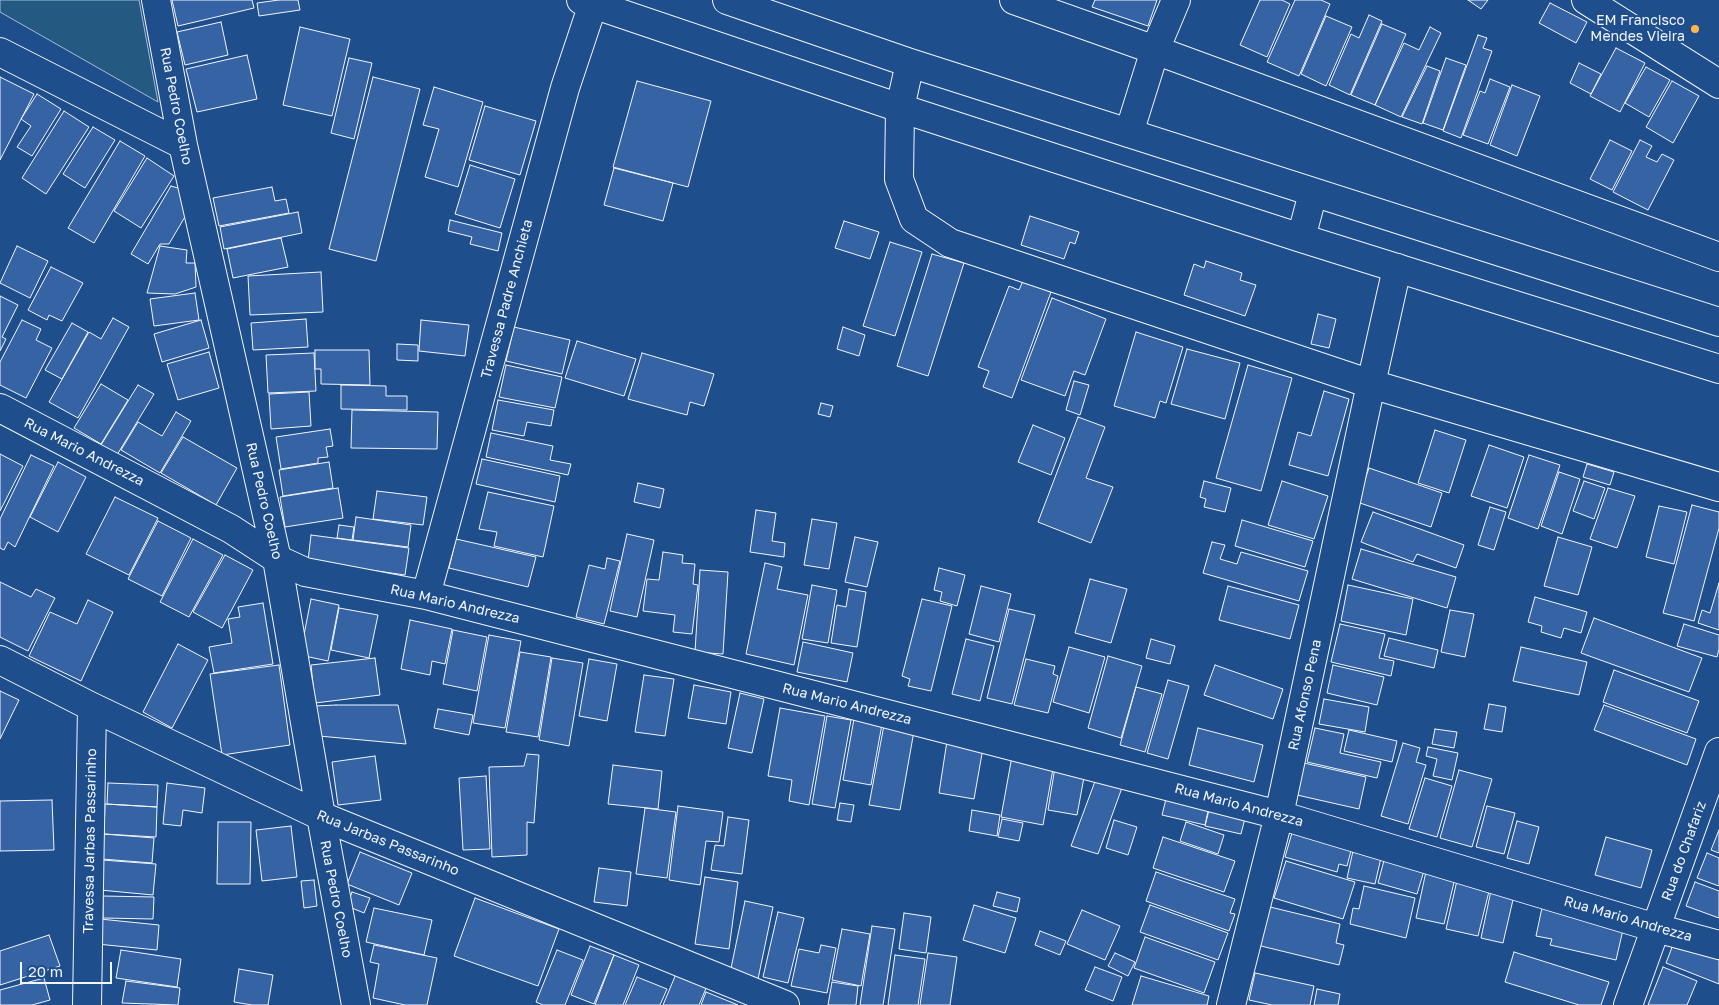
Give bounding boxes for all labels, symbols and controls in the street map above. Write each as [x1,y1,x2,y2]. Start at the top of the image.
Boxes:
place label: EM Francisco Mendes Vieira [1590,13,1685,46]
marker: EM Francisco Mendes Vieira [1689,23,1701,35]
street label: Rua Pedro Coelho [156,46,196,166]
street label: Travessa Padre Anchieta [478,217,536,381]
street label: Rua Mario Andrezza [21,414,147,490]
street label: Rua Pedro Coelho [242,441,286,561]
street label: Rua Mario Andrezza [389,581,521,627]
street label: Rua Afonso Pena [1285,638,1325,752]
street label: Rua Mario Andrezza [781,680,913,728]
street label: Travessa Jarbas Passarinho [80,748,100,934]
street label: Rua Mario Andrezza [1173,780,1305,830]
street label: Rua do Chafariz [1658,799,1710,903]
street label: Rua Jarbas Passarinho [314,807,462,879]
street label: Rua Pedro Coelho [316,839,356,959]
street label: Rua Mario Andrezza [1562,893,1694,945]
scale bar [22,952,115,984]
text: 20 m [28,962,63,980]

